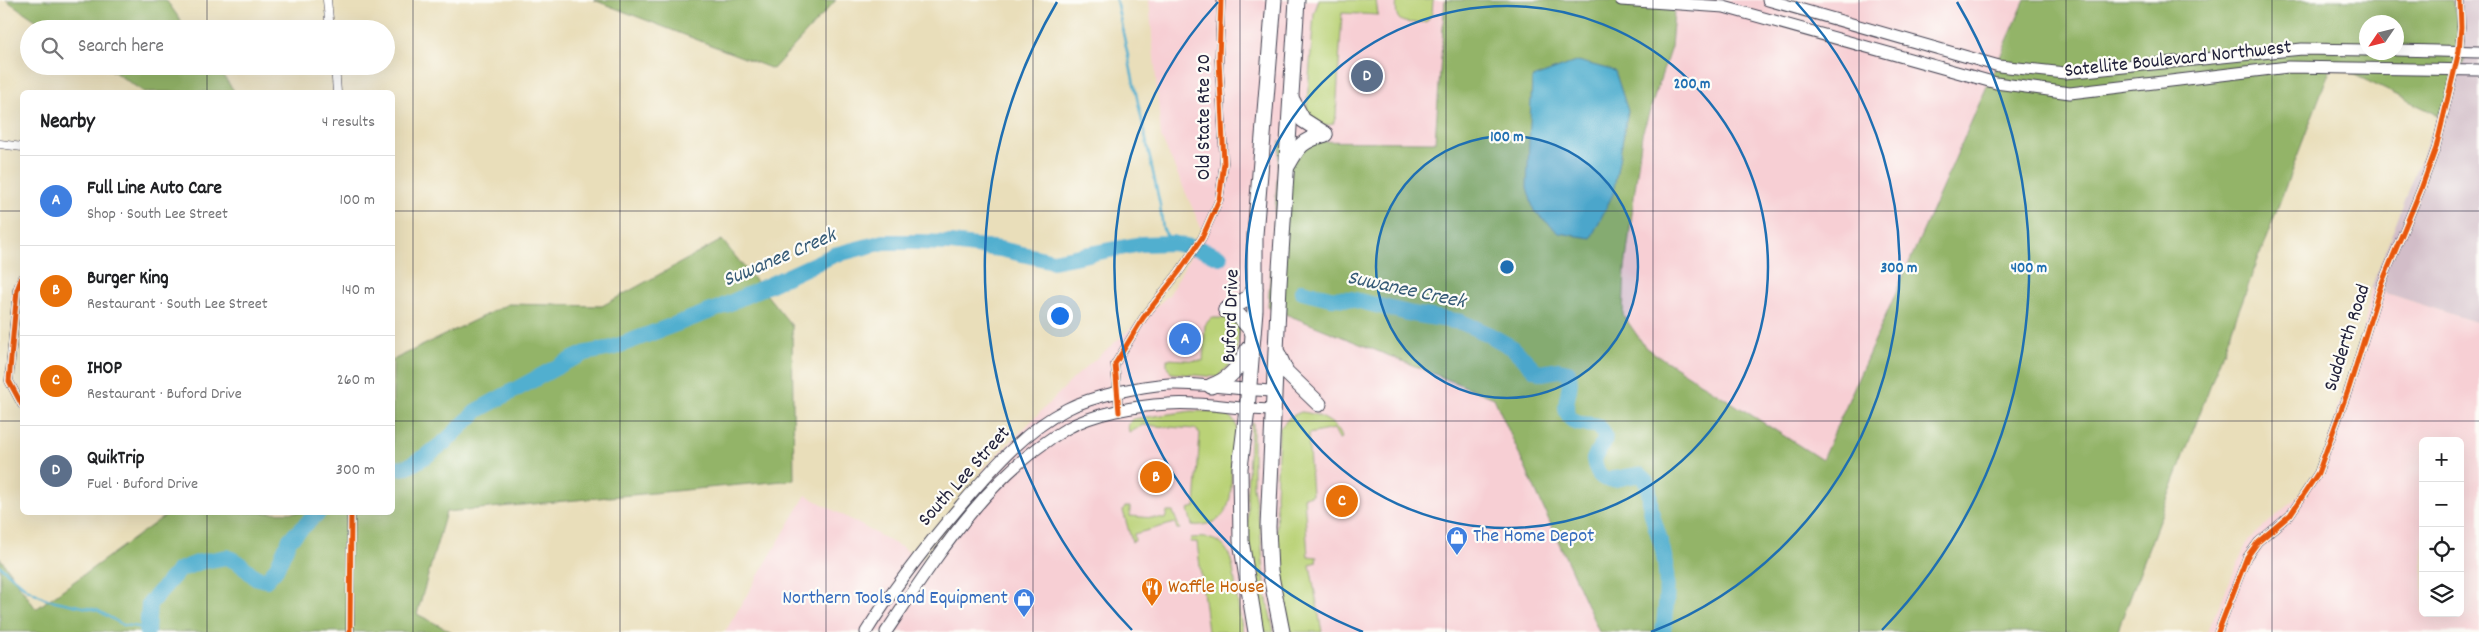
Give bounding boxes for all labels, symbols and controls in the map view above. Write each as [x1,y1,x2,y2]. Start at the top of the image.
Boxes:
north arrow [2359,15,2404,60]
search box [20,20,395,75]
icon: search [38,34,66,62]
text: Search here [78,34,164,61]
street label: Satellite Boulevard Northwest [2063,34,2293,86]
street label: Old State Rte 20 [1191,54,1219,180]
pin: D [1351,57,1383,95]
text: 200 m [1674,74,1710,96]
text: Nearby [40,108,95,138]
text: 4 results [322,111,375,134]
text: 100 m [1490,127,1524,149]
text: Full Line Auto Care [87,176,222,203]
text: A [52,189,60,212]
text: 100 m [339,189,375,212]
text: Shop · South Lee Street [87,203,228,226]
water label: Suwanee Creek [719,221,843,296]
centre of rings [1498,258,1516,276]
text: 300 m [1881,258,1917,280]
text: 400 m [2011,258,2047,280]
water label: Suwanee Creek [1344,264,1470,319]
text: Burger King [87,266,169,293]
street label: Buford Drive [1216,268,1248,363]
text: B [52,279,60,302]
text: 140 m [341,279,375,302]
street label: Sudderth Road [2318,281,2378,395]
text: Restaurant · South Lee Street [87,293,268,316]
your location [1047,303,1073,329]
pin: A [1169,320,1201,358]
text: IHOP [87,356,122,383]
text: C [52,369,60,392]
text: 260 m [337,369,375,392]
text: Restaurant · Buford Drive [87,383,242,406]
street label: South Lee Street [912,421,1018,533]
map controls [2419,437,2464,617]
button: + [2419,437,2464,482]
text: QuikTrip [87,446,144,473]
pin: B [1140,458,1172,496]
text: D [52,459,60,482]
text: 300 m [336,459,375,482]
text: Fuel · Buford Drive [87,473,198,496]
pin: C [1326,482,1358,520]
button: − [2419,482,2464,527]
place label: The Home Depot [1473,523,1594,551]
shop icon: The Home Depot [1445,525,1469,556]
button: locate [2419,527,2464,572]
button: layers [2419,572,2464,617]
place label: Waffle House [1168,574,1265,602]
restaurant icon: Waffle House [1140,576,1164,607]
place label: Northern Tools and Equipment [782,585,1008,613]
shop icon: Northern Tools and Equipment [1012,587,1036,618]

